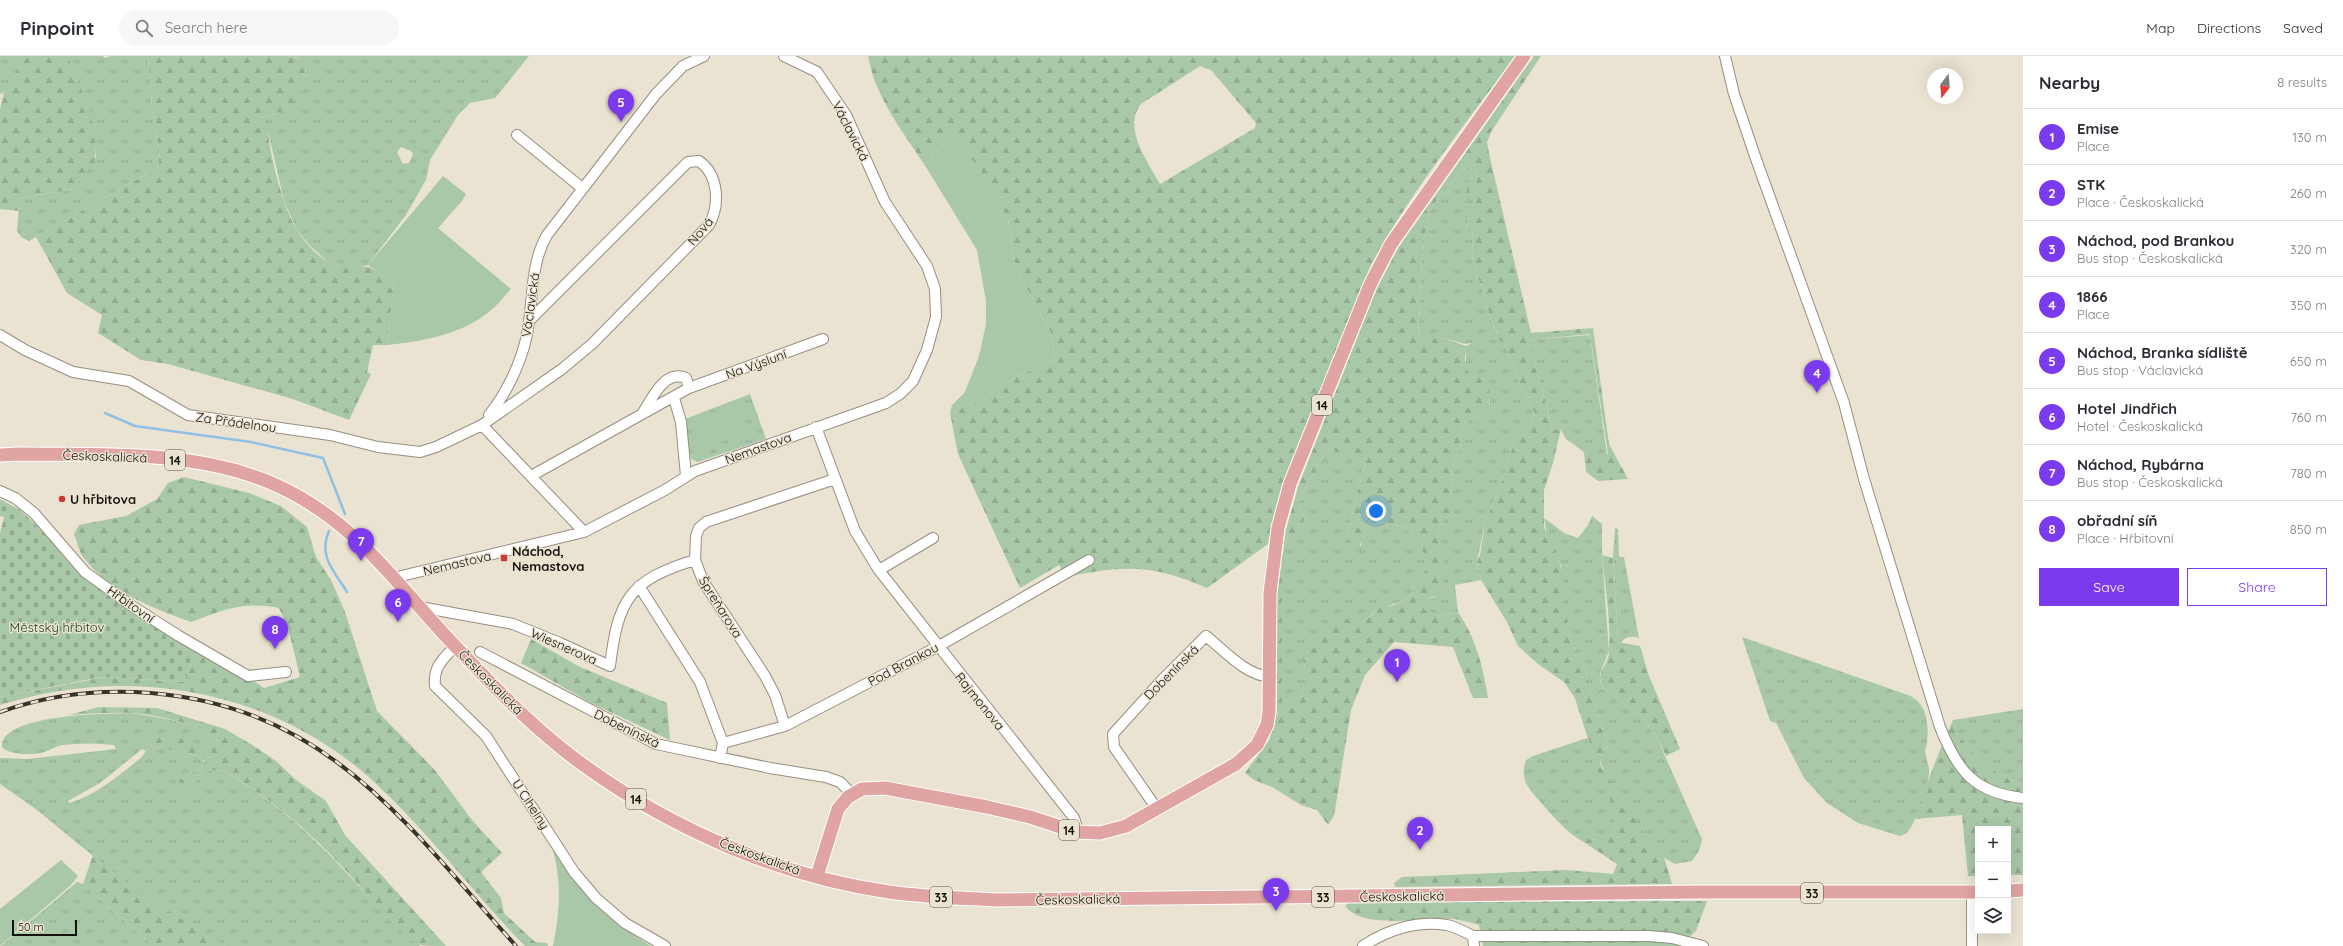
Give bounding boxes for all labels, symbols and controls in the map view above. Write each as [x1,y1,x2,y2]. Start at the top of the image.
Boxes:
search box [119,10,399,46]
text: Pinpoint [20,16,95,40]
icon: search [133,17,155,39]
text: Search here [165,18,247,37]
text: Map [2146,19,2175,37]
text: Directions [2197,19,2261,37]
text: Saved [2283,19,2323,37]
north arrow [1927,68,1963,104]
text: Nearby [2039,72,2100,93]
text: 8 results [2277,74,2327,90]
pin: 5 [608,89,634,122]
street label: Václavická [829,98,873,164]
text: Emise [2077,119,2119,138]
text: 1 [2049,129,2055,145]
text: 130 m [2292,129,2327,145]
text: Place [2077,138,2110,154]
text: STK [2077,175,2105,194]
text: 2 [2048,185,2056,201]
text: 260 m [2290,185,2327,201]
text: Place · Českoskalická [2077,194,2204,210]
street label: Nová [684,214,716,248]
text: Náchod, pod Brankou [2077,231,2234,250]
text: 3 [2049,241,2055,257]
text: 320 m [2290,241,2327,257]
text: Bus stop · Českoskalická [2077,250,2223,266]
street label: Václavická [518,272,542,338]
text: 1866 [2077,287,2108,306]
text: 4 [2048,297,2056,313]
text: 350 m [2290,297,2327,313]
text: Place [2077,306,2110,322]
text: Náchod, Branka sídliště [2077,343,2248,362]
street label: Na Výsluní [723,346,789,382]
text: 5 [2048,353,2056,369]
text: 650 m [2290,353,2327,369]
pin: 4 [1804,360,1830,393]
text: Bus stop · Václavická [2077,362,2203,378]
road number: 14 [1312,395,1332,415]
text: Hotel Jindřich [2077,399,2177,418]
street label: Za Přádelnou [195,408,277,436]
text: 6 [2048,409,2056,425]
text: 760 m [2291,409,2327,425]
text: Hotel · Českoskalická [2077,418,2203,434]
street label: Nemastova [723,429,793,467]
street label: Českoskalická [62,447,148,465]
road number: 14 [165,450,185,470]
text: Náchod, Rybárna [2077,455,2204,474]
text: 7 [2048,465,2056,481]
text: 780 m [2290,465,2327,481]
text: Bus stop · Českoskalická [2077,474,2223,490]
place label: U hřbitova [70,491,136,507]
marker: U hřbitova [57,494,67,504]
your location [1366,501,1386,521]
text: obřadní síň [2077,511,2158,530]
text: 8 [2048,521,2056,537]
text: 850 m [2290,521,2327,537]
pin: 7 [348,528,374,561]
text: Place · Hřbitovní [2077,530,2174,546]
place label: Náchod, Nemastova [512,543,584,574]
street label: Nemastova [421,547,493,579]
marker: Náchod, Nemastova [499,553,509,563]
button: Save [2039,568,2179,606]
button: Share [2187,568,2327,606]
street label: Špreňarova [696,573,746,641]
street label: Hřbitovní [104,582,158,626]
pin: 6 [385,589,411,622]
pin: 8 [262,616,288,649]
park label: Městský hřbitov [10,619,105,635]
street label: Wiesnerova [528,624,600,668]
street label: Pod Brankou [865,639,941,689]
street label: Dobenínská [1140,641,1202,703]
street label: Českoskalická [455,646,527,718]
pin: 1 [1384,649,1410,682]
street label: Rajmonova [952,669,1008,733]
street label: Dobenínská [591,705,663,751]
street label: U Cihelny [509,776,553,832]
road number: 14 [626,789,646,809]
pin: 2 [1407,817,1433,850]
road number: 14 [1059,820,1079,840]
map controls [1975,826,2011,934]
button: + [1975,826,2011,862]
street label: Českoskalická [718,834,802,878]
button: − [1975,862,2011,898]
pin: 3 [1263,878,1289,911]
road number: 33 [1801,883,1823,903]
road number: 33 [930,887,952,907]
road number: 33 [1312,887,1334,907]
street label: Českoskalická [1360,887,1444,905]
street label: Českoskalická [1036,890,1120,908]
button: layers [1975,898,2011,934]
scale bar [12,918,77,937]
text: 50 m [18,920,44,934]

